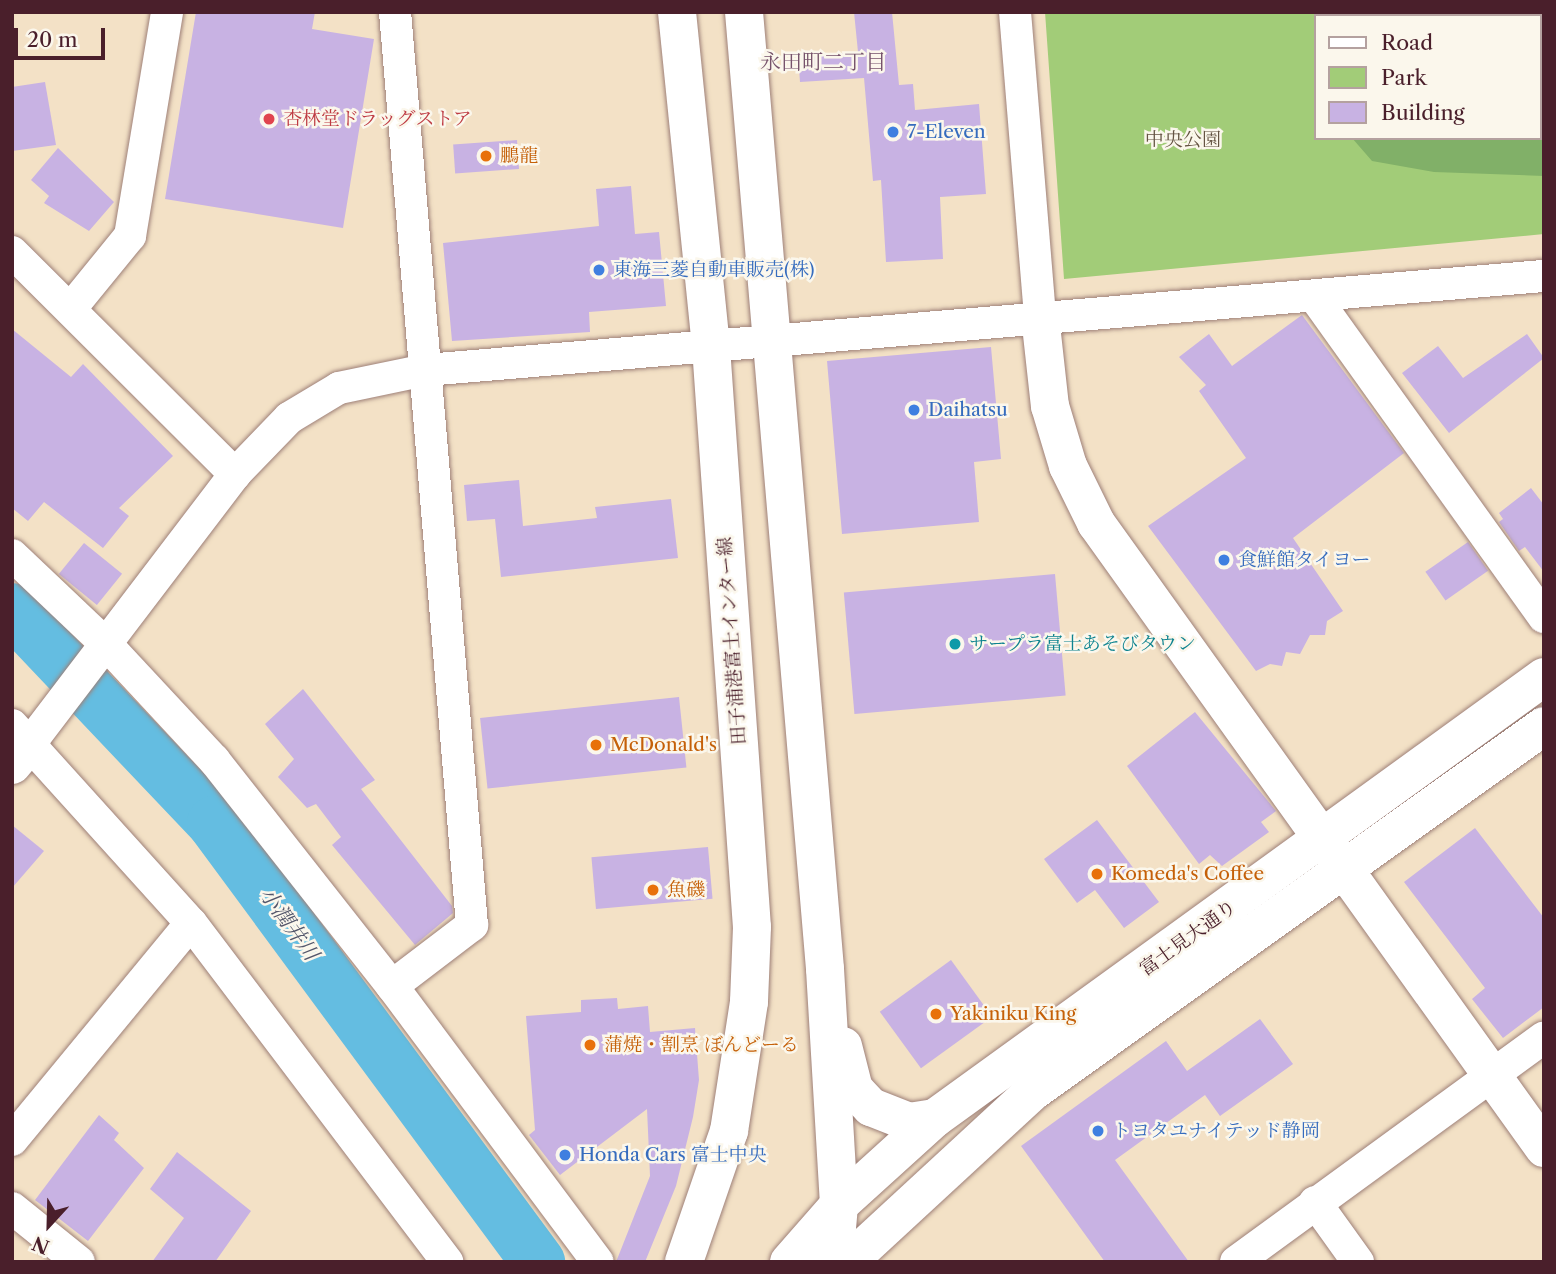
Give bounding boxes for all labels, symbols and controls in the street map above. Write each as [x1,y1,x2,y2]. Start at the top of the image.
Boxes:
scale bar [18,14,108,58]
legend [1314,14,1542,140]
text: 20 m [27,27,78,52]
text: Road [1381,30,1433,55]
district label: 永田町二丁目 [760,49,886,75]
text: Park [1381,65,1427,90]
text: Building [1381,100,1465,125]
place label: 杏林堂ドラッグストア [283,108,473,130]
marker: 杏林堂ドラッグストア [261,111,277,127]
place label: 7-Eleven [907,121,986,143]
marker: 7-Eleven [885,124,901,140]
park label: 中央公園 [1145,129,1221,151]
place label: 鵬龍 [500,145,538,167]
marker: 鵬龍 [478,148,494,164]
place label: 東海三菱自動車販売(株) [613,259,815,281]
marker: 東海三菱自動車販売(株) [591,262,607,278]
place label: Daihatsu [928,399,1008,421]
marker: Daihatsu [906,402,922,418]
street label: 田子浦港富士インター線 [713,536,751,746]
place label: 食鮮館タイヨー [1238,549,1371,571]
marker: 食鮮館タイヨー [1216,552,1232,568]
place label: サープラ富士あそびタウン [969,633,1197,655]
marker: サープラ富士あそびタウン [947,636,963,652]
place label: McDonald's [610,734,717,756]
marker: McDonald's [588,737,604,753]
place label: Komeda's Coffee [1111,863,1264,885]
marker: Komeda's Coffee [1089,866,1105,882]
place label: 魚磯 [667,879,705,901]
marker: 魚磯 [645,882,661,898]
water label: 小潤井川 [254,883,324,965]
street label: 富士見大通り [1135,895,1241,981]
place label: Yakiniku King [950,1003,1076,1025]
marker: Yakiniku King [928,1006,944,1022]
place label: 蒲焼・割烹 ぼんどーる [604,1034,799,1056]
marker: 蒲焼・割烹 ぼんどーる [582,1037,598,1053]
place label: トヨタユナイテッド静岡 [1112,1120,1321,1142]
marker: トヨタユナイテッド静岡 [1090,1123,1106,1139]
place label: Honda Cars 富士中央 [579,1144,767,1166]
marker: Honda Cars 富士中央 [557,1147,573,1163]
north arrow [14,1190,84,1260]
text: N [29,1231,53,1259]

